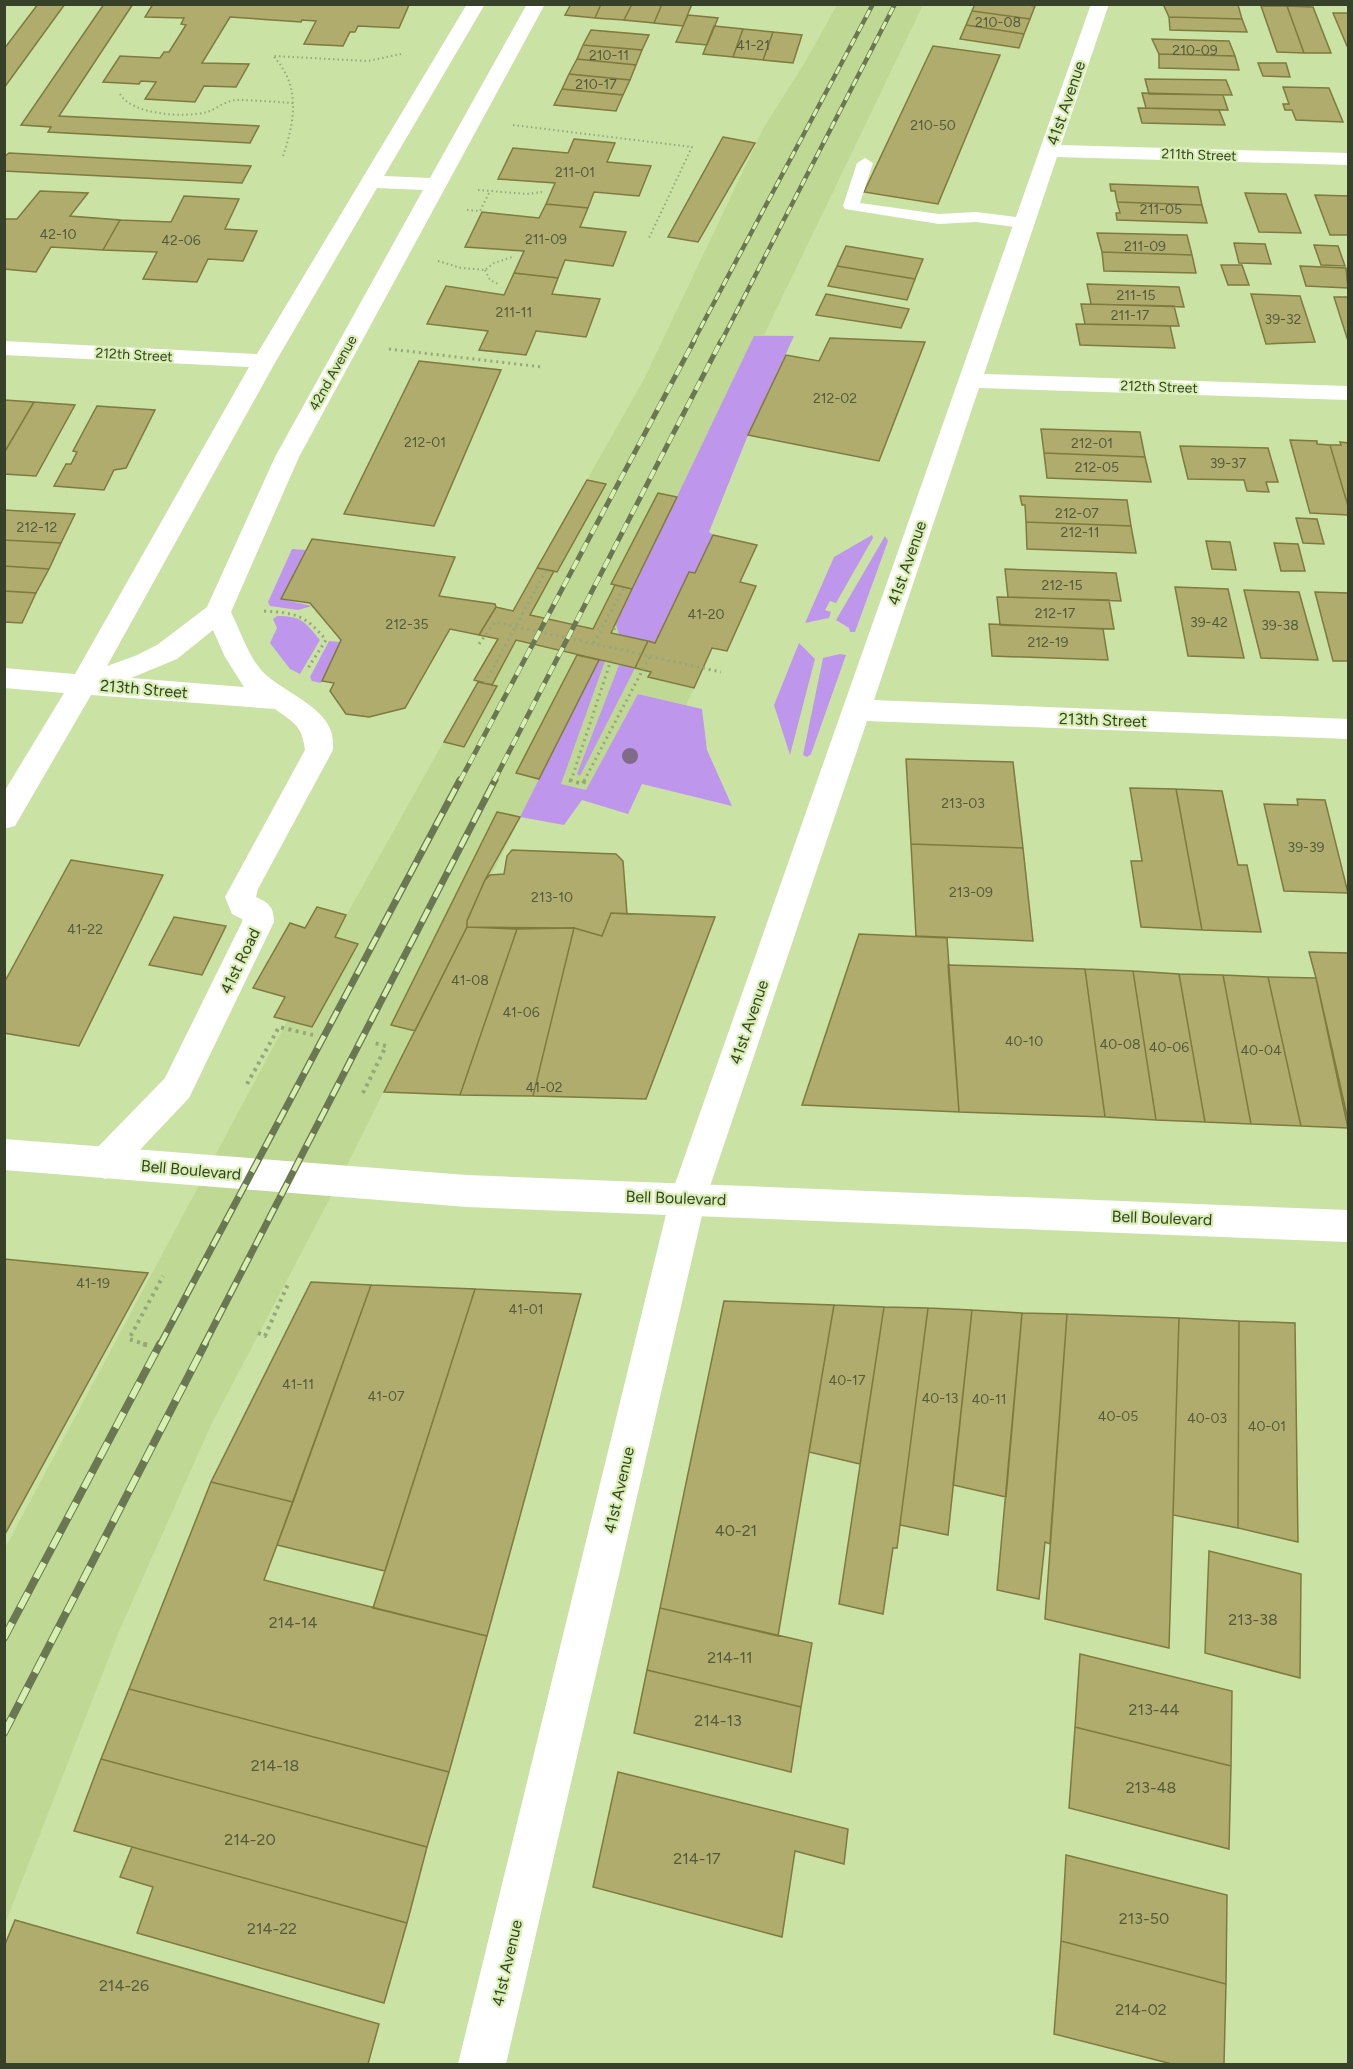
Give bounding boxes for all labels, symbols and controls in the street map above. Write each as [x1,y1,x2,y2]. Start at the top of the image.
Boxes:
house number: 210-08 [975,14,1021,31]
house number: 41-21 [736,37,770,54]
house number: 210-09 [1172,42,1218,59]
house number: 210-11 [589,47,629,64]
street label: 41st Avenue [1043,58,1089,148]
house number: 210-17 [575,76,617,93]
house number: 210-50 [910,117,956,134]
street label: 211th Street [1161,145,1237,165]
house number: 211-01 [555,164,595,181]
house number: 211-05 [1140,201,1182,218]
house number: 42-10 [39,226,77,243]
house number: 211-09 [525,231,567,248]
house number: 42-06 [161,232,201,249]
house number: 211-09 [1124,238,1166,255]
house number: 211-15 [1116,287,1156,304]
house number: 211-11 [496,304,532,321]
house number: 211-17 [1111,307,1150,324]
house number: 39-32 [1265,311,1301,328]
street label: 42nd Avenue [305,332,361,414]
street label: 212th Street [95,344,173,366]
street label: 212th Street [1120,377,1198,397]
house number: 212-02 [813,390,857,407]
house number: 212-01 [404,434,446,451]
house number: 212-01 [1071,435,1113,452]
house number: 39-37 [1210,455,1247,472]
house number: 212-05 [1075,459,1119,476]
house number: 212-07 [1055,505,1099,522]
street label: 41st Avenue [884,518,930,608]
house number: 212-12 [17,519,57,536]
house number: 212-11 [1061,524,1099,541]
house number: 212-15 [1041,577,1083,594]
house number: 212-17 [1035,605,1076,622]
house number: 41-20 [687,606,725,623]
house number: 39-42 [1190,614,1228,631]
house number: 212-35 [386,616,428,633]
house number: 39-38 [1261,617,1299,634]
house number: 212-19 [1028,634,1069,651]
street label: 213th Street [99,676,189,702]
street label: 213th Street [1059,709,1147,731]
house number: 213-03 [941,795,985,812]
house number: 39-39 [1288,839,1325,856]
house number: 213-09 [949,884,993,901]
house number: 213-10 [531,889,573,906]
house number: 41-22 [67,921,103,938]
street label: 41st Road [216,925,264,997]
house number: 41-08 [451,972,489,989]
street label: 41st Avenue [726,977,772,1067]
house number: 41-06 [502,1004,540,1021]
house number: 40-10 [1005,1033,1043,1050]
house number: 40-08 [1099,1036,1141,1053]
house number: 40-06 [1149,1039,1189,1056]
house number: 40-04 [1240,1042,1282,1059]
house number: 41-02 [525,1079,563,1096]
street label: Bell Boulevard [140,1156,242,1184]
street label: Bell Boulevard [625,1187,727,1209]
street label: Bell Boulevard [1111,1207,1213,1229]
house number: 41-19 [76,1275,110,1292]
house number: 41-01 [508,1301,544,1318]
house number: 40-17 [829,1372,866,1389]
house number: 41-11 [282,1376,314,1393]
house number: 41-07 [368,1388,405,1405]
house number: 40-13 [922,1390,958,1407]
house number: 40-11 [971,1391,1007,1408]
house number: 40-05 [1098,1408,1138,1425]
house number: 40-03 [1187,1410,1227,1427]
house number: 40-01 [1248,1418,1286,1435]
street label: 41st Avenue [600,1445,638,1535]
house number: 40-21 [715,1521,757,1540]
house number: 213-38 [1228,1610,1278,1629]
house number: 214-14 [269,1613,317,1632]
house number: 214-11 [707,1648,753,1667]
house number: 213-44 [1129,1700,1179,1719]
house number: 214-13 [694,1711,742,1730]
house number: 214-18 [251,1756,299,1775]
house number: 213-48 [1126,1778,1176,1797]
house number: 214-20 [224,1830,276,1849]
house number: 214-17 [673,1849,721,1868]
house number: 213-50 [1119,1909,1169,1928]
street label: 41st Avenue [488,1918,526,2008]
house number: 214-22 [247,1919,297,1938]
house number: 214-26 [99,1976,149,1995]
house number: 214-02 [1115,2000,1167,2019]

